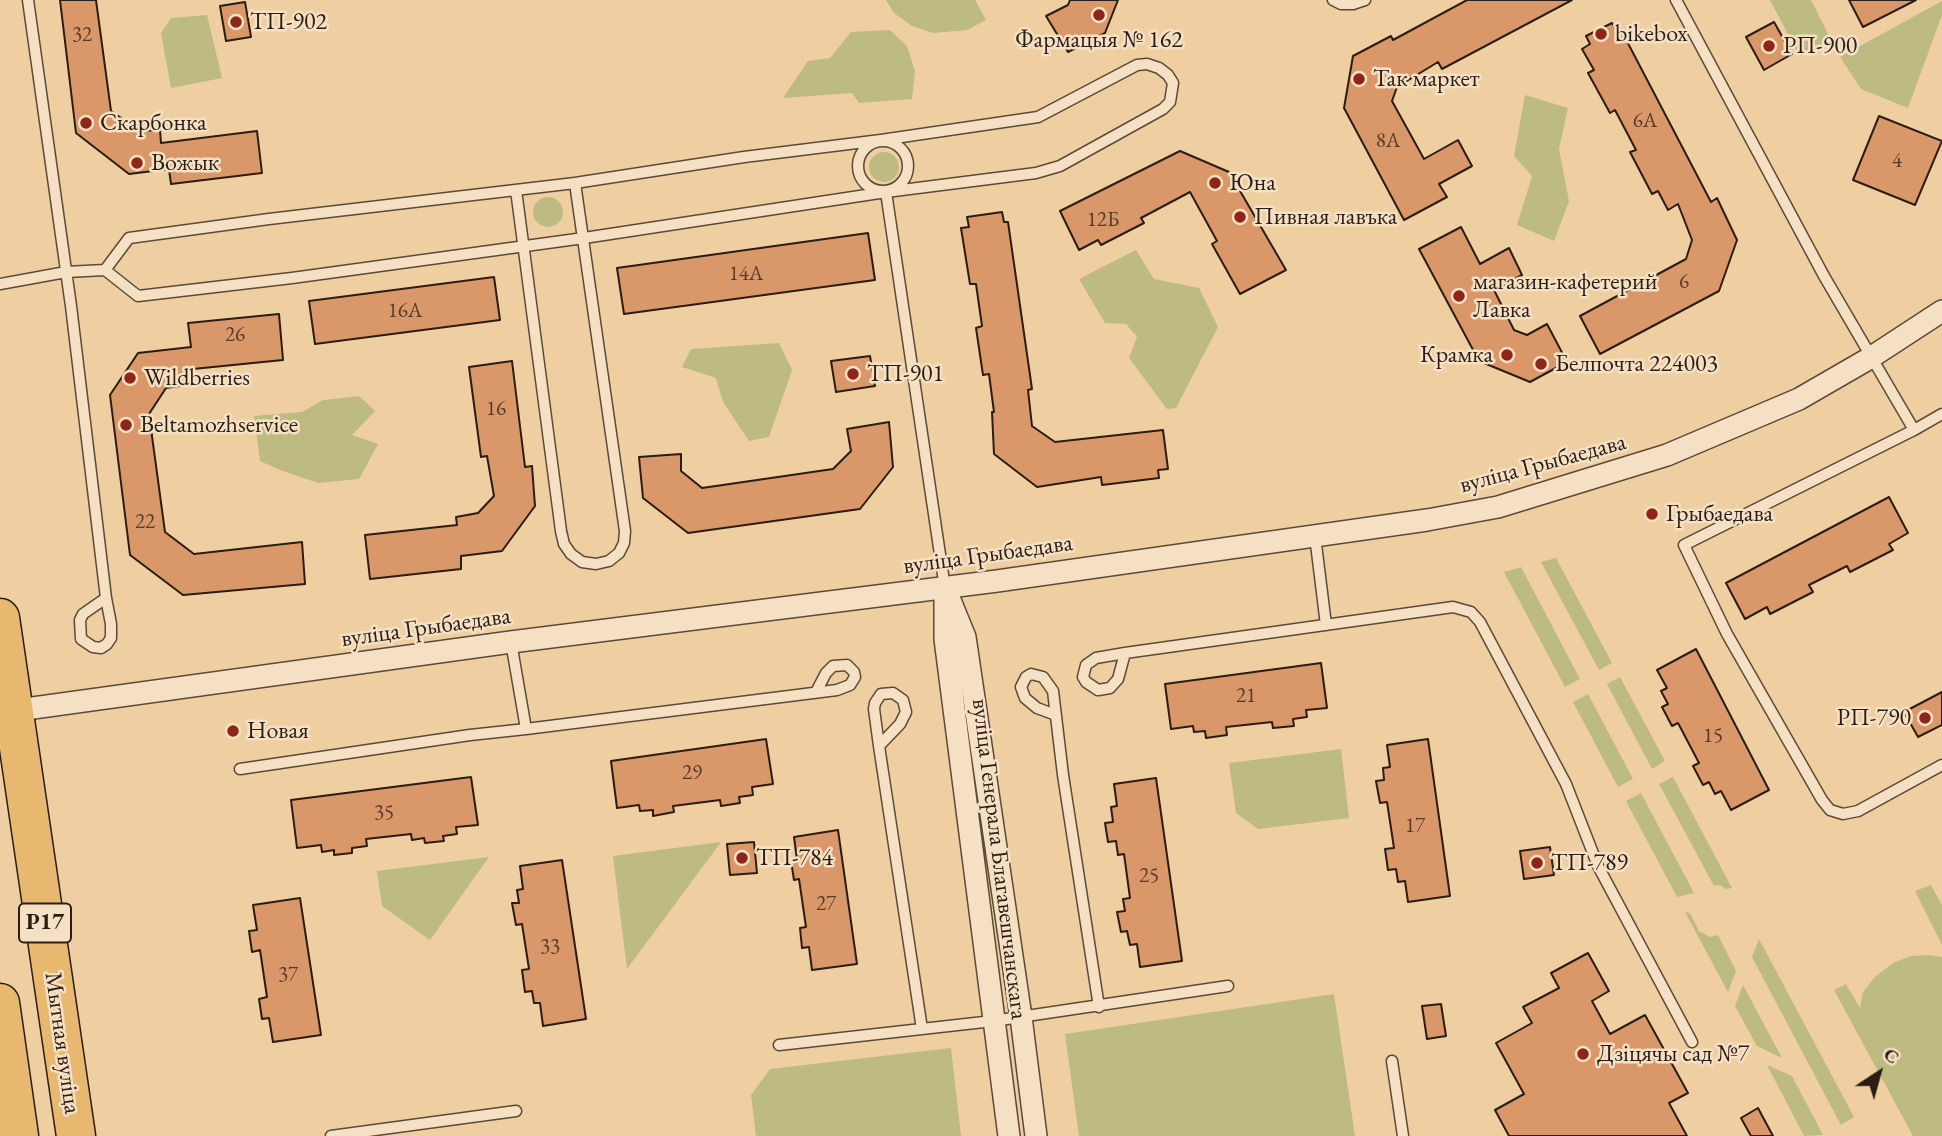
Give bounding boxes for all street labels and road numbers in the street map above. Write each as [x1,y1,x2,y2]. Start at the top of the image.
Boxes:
street label: вуліца Грыбаедава [1457,428,1629,500]
street label: вуліца Грыбаедава [901,529,1075,581]
street label: вуліца Грыбаедава [339,602,513,654]
street label: вуліца Генерала Благавешчанскага [965,697,1033,1021]
road number: Р17 [19,904,71,942]
street label: Мытная вуліца [38,970,86,1116]

